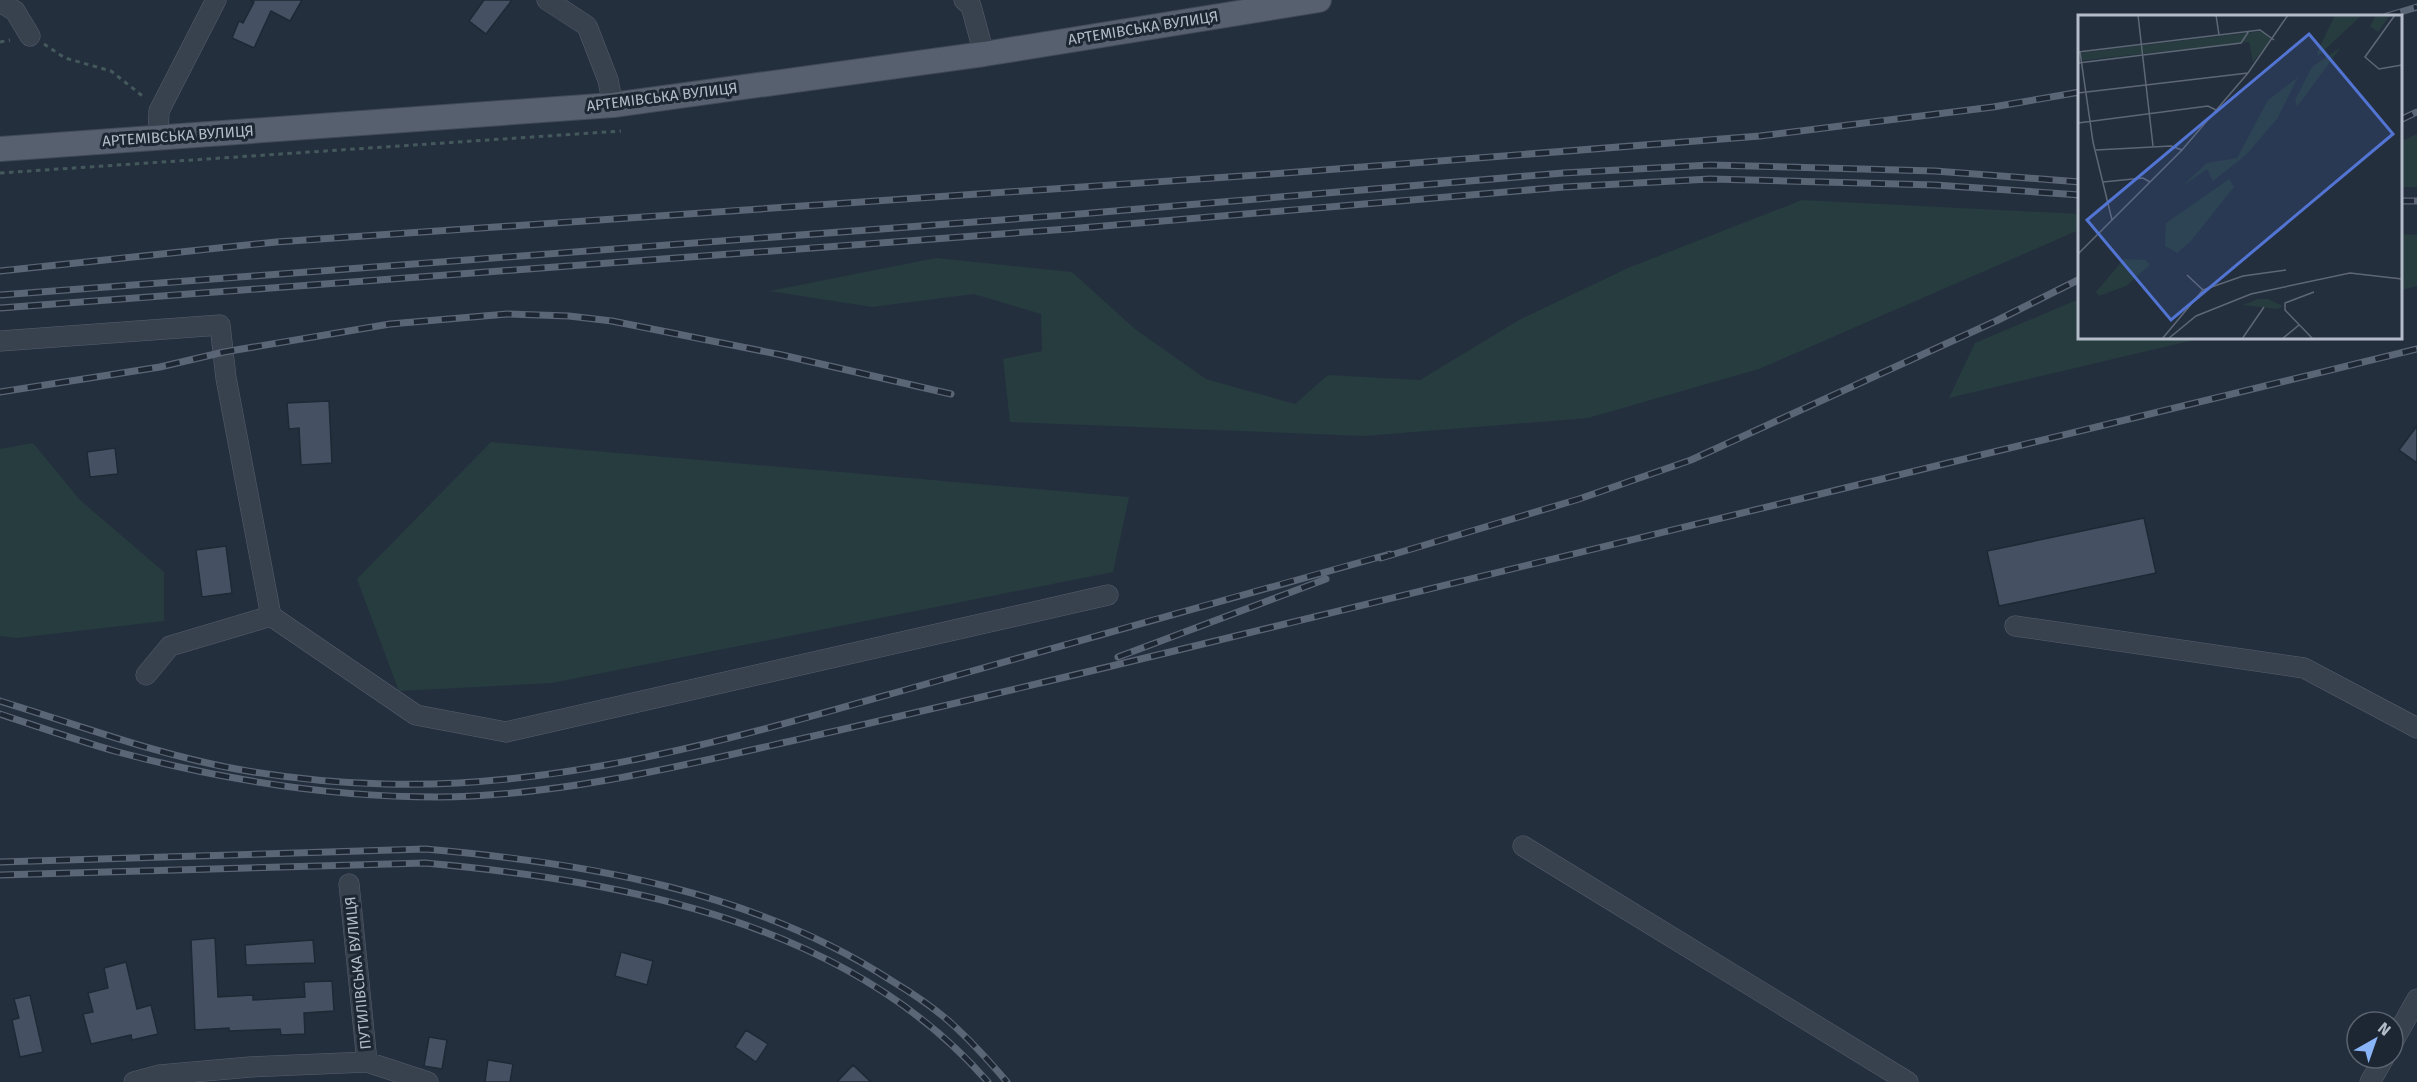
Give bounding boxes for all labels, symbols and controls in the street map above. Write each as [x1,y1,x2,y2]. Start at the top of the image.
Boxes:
street label: АРТЕМІВСЬКА ВУЛИЦЯ [1066,7,1220,49]
inset map [2078,15,2402,339]
street label: АРТЕМІВСЬКА ВУЛИЦЯ [585,79,739,115]
street label: АРТЕМІВСЬКА ВУЛИЦЯ [102,122,254,150]
street label: ПУТИЛІВСЬКА ВУЛИЦЯ [341,896,375,1050]
north arrow [2345,1010,2405,1070]
text: N [2374,1018,2394,1040]

